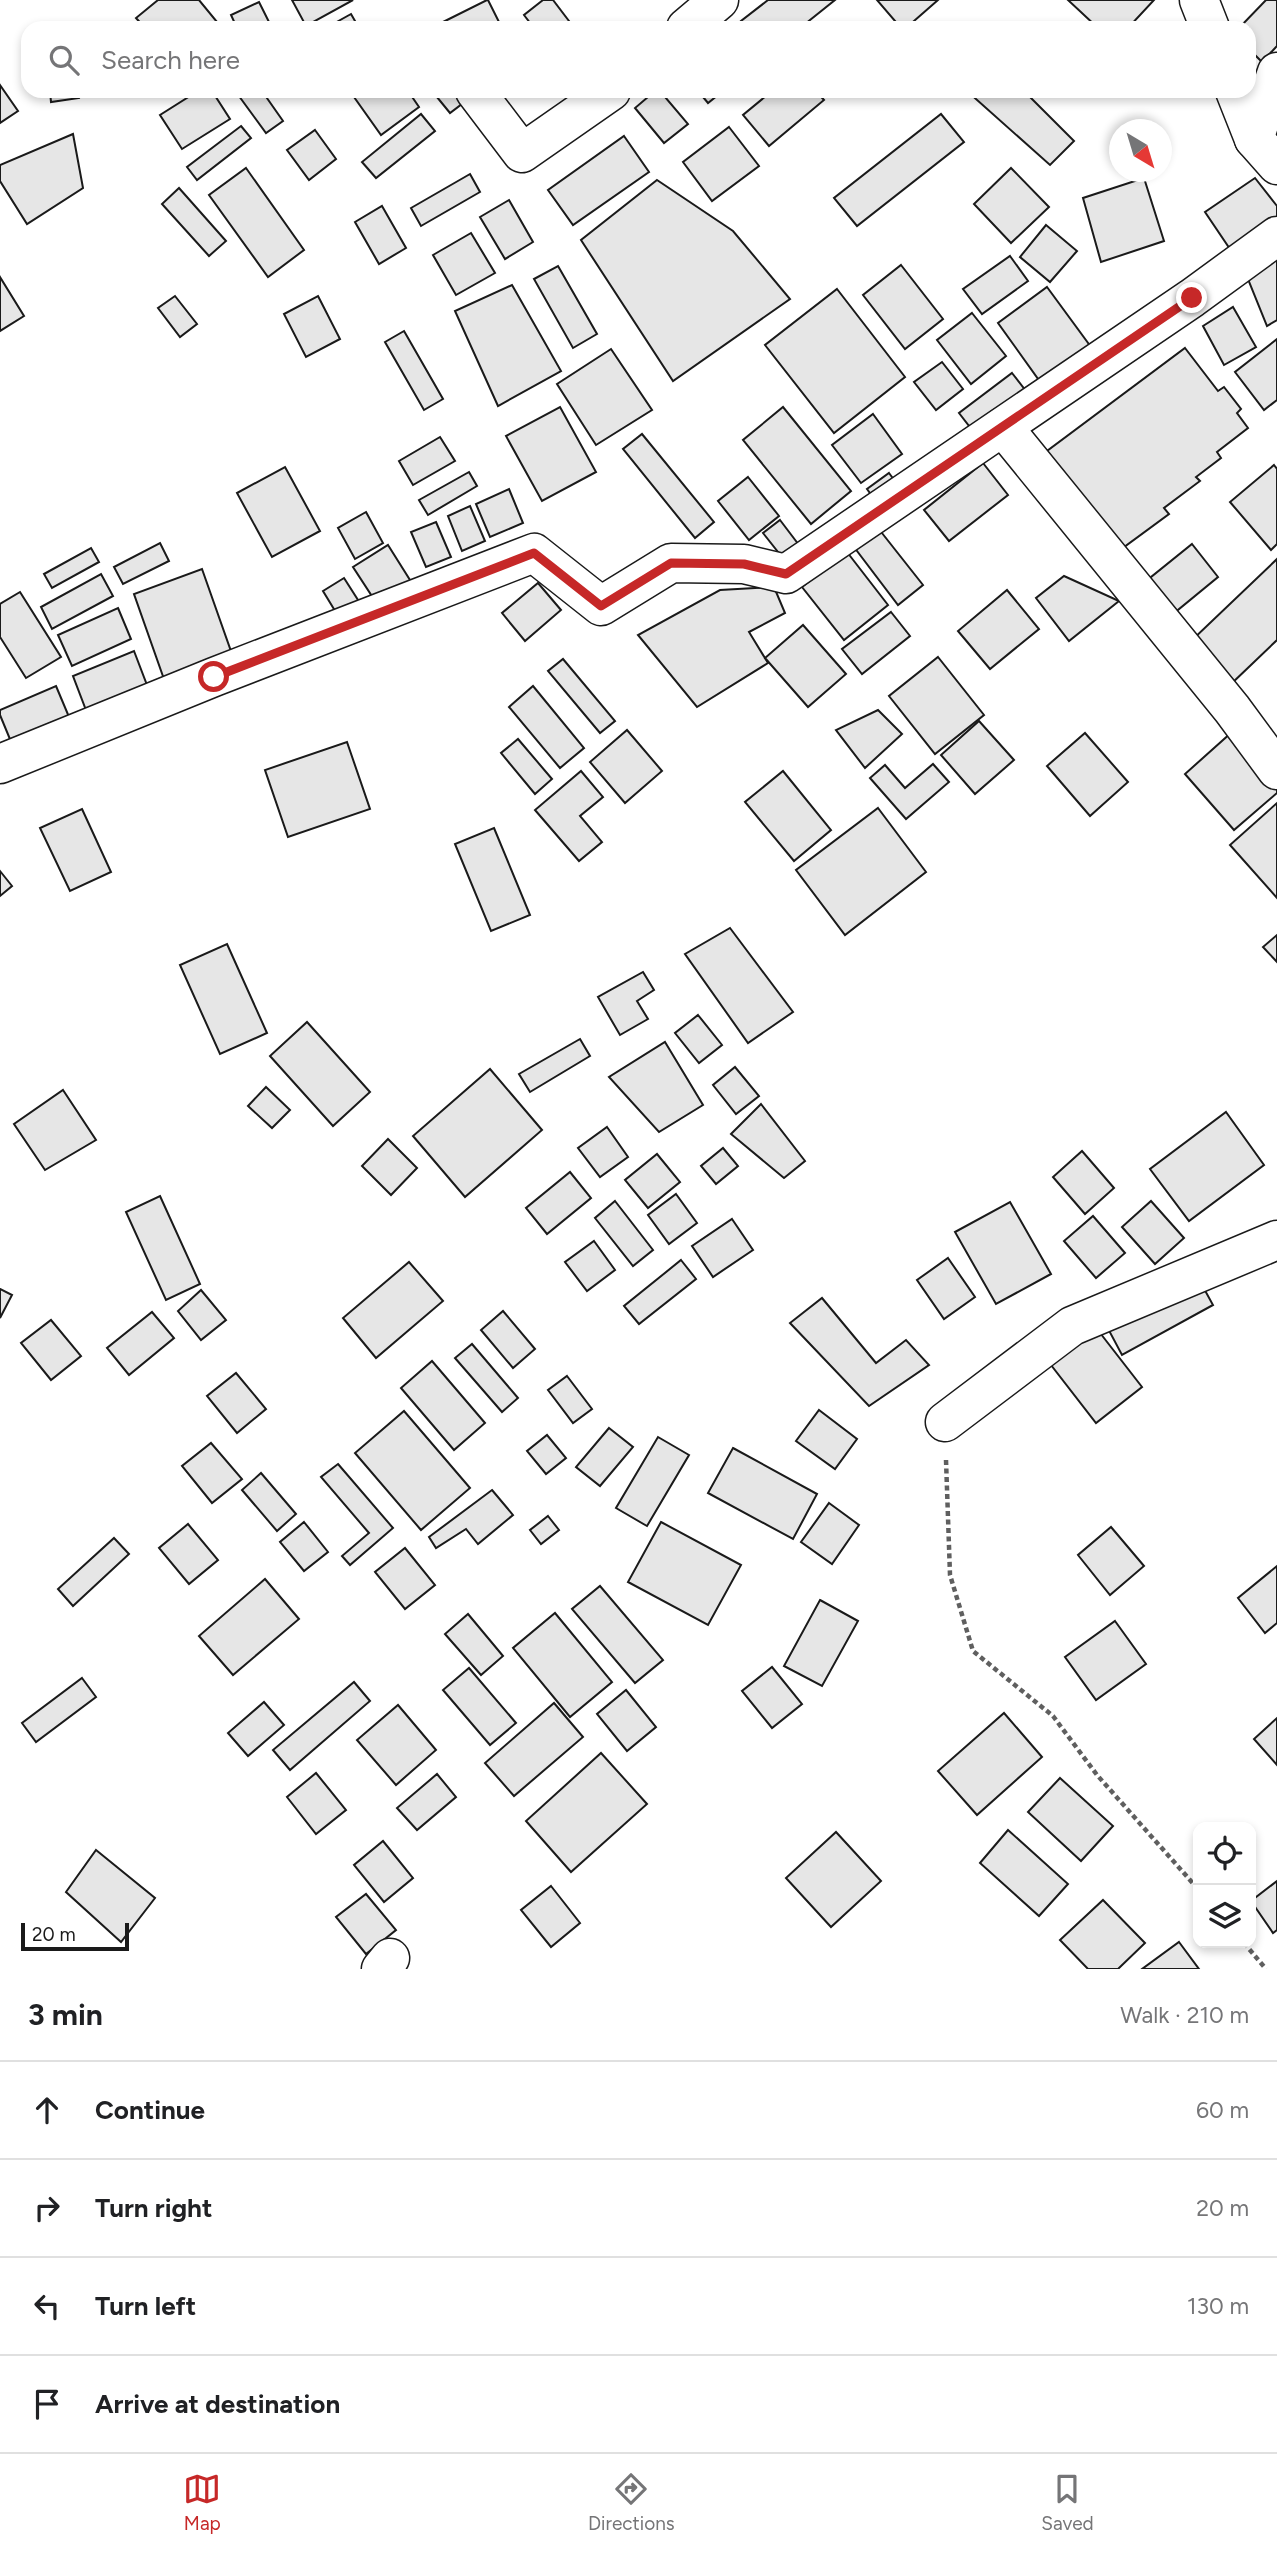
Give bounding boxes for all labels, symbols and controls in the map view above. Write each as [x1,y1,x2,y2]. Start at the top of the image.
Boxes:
search box [21,21,1256,98]
icon: search [45,41,83,79]
text: Search here [101,44,240,76]
north arrow [1109,119,1172,182]
route end [1176,282,1207,313]
route start [198,661,229,692]
map controls [1193,1822,1256,1948]
button: locate [1193,1822,1256,1885]
button: layers [1193,1885,1256,1948]
scale bar [21,1920,130,1952]
text: 20 m [32,1923,76,1946]
text: 3 min [28,1996,103,2033]
text: Walk · 210 m [1120,2001,1249,2029]
icon: ahead [28,2091,66,2129]
text: Continue [95,2094,205,2126]
text: 60 m [1196,2096,1249,2124]
icon: right [28,2189,66,2227]
text: Turn right [95,2192,212,2224]
text: 20 m [1196,2194,1249,2222]
icon: left [28,2287,66,2325]
text: Turn left [95,2290,196,2322]
text: 130 m [1187,2292,1249,2320]
icon: arrive [28,2385,66,2423]
text: Arrive at destination [95,2388,340,2420]
tab: Map [183,2470,221,2535]
tab: Directions [588,2470,675,2535]
tab: Saved [1041,2470,1094,2535]

